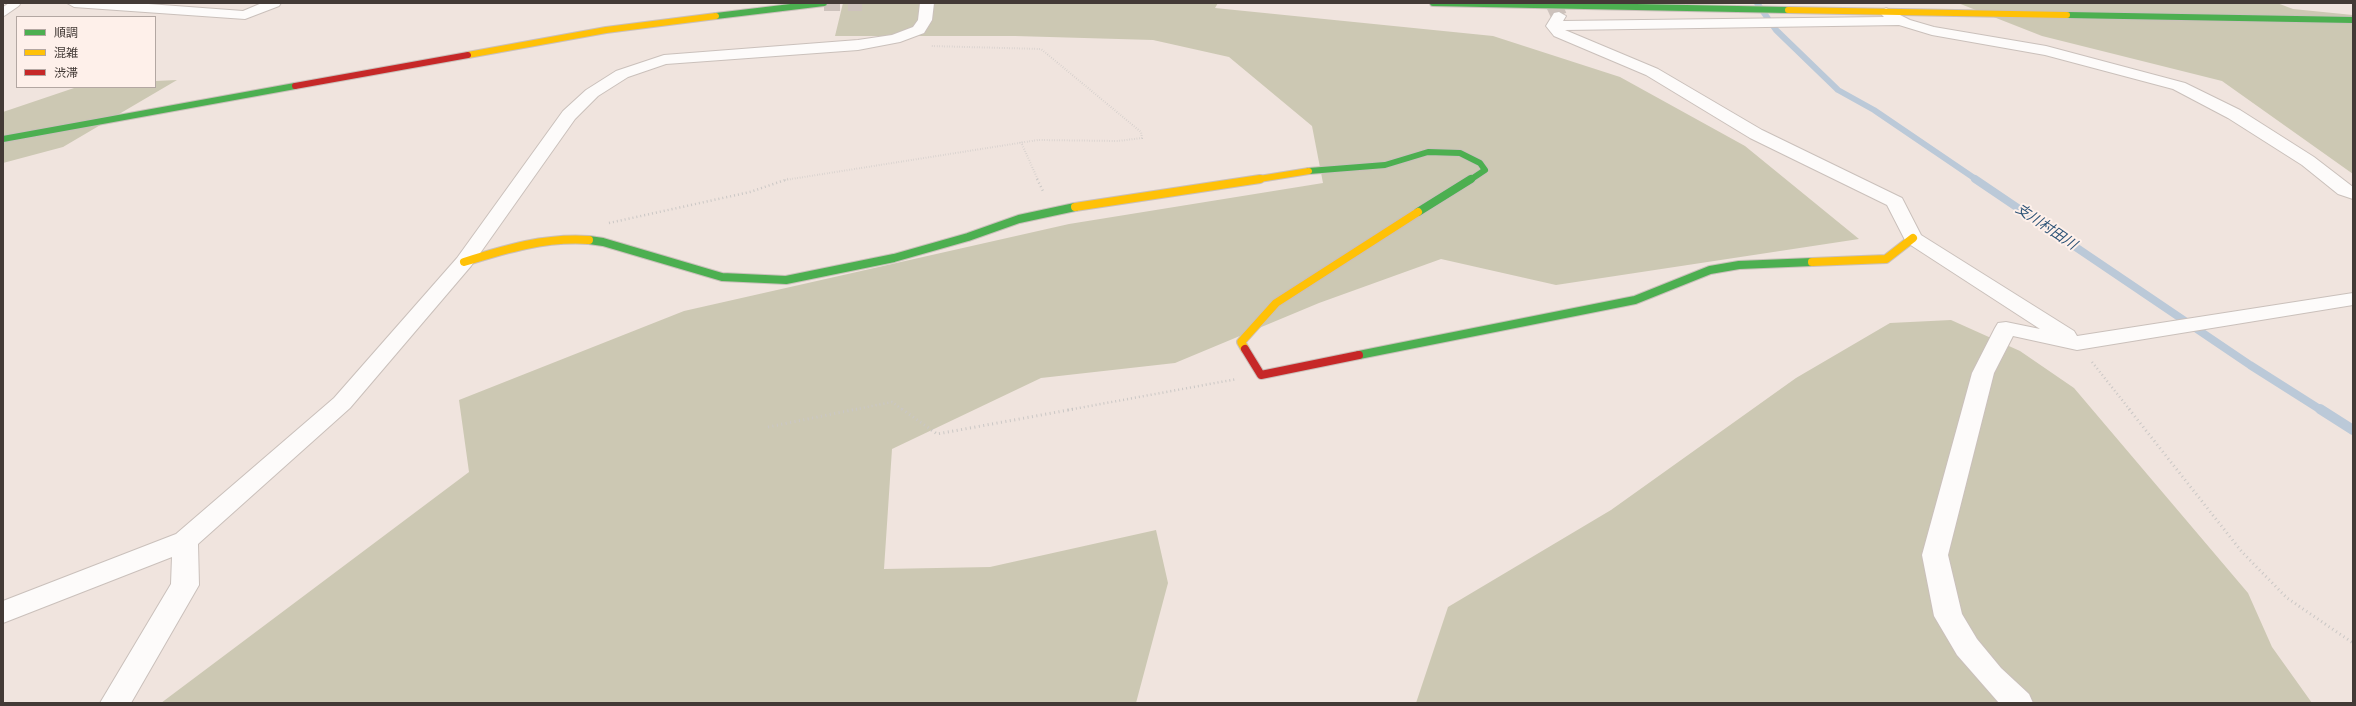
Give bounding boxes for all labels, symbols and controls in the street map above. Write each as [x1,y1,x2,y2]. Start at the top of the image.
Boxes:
legend [16,16,156,88]
text: 順調 [54,24,78,41]
text: 混雑 [54,44,78,61]
text: 渋滞 [54,64,78,81]
water label: 支川村田川 [2012,200,2080,254]

